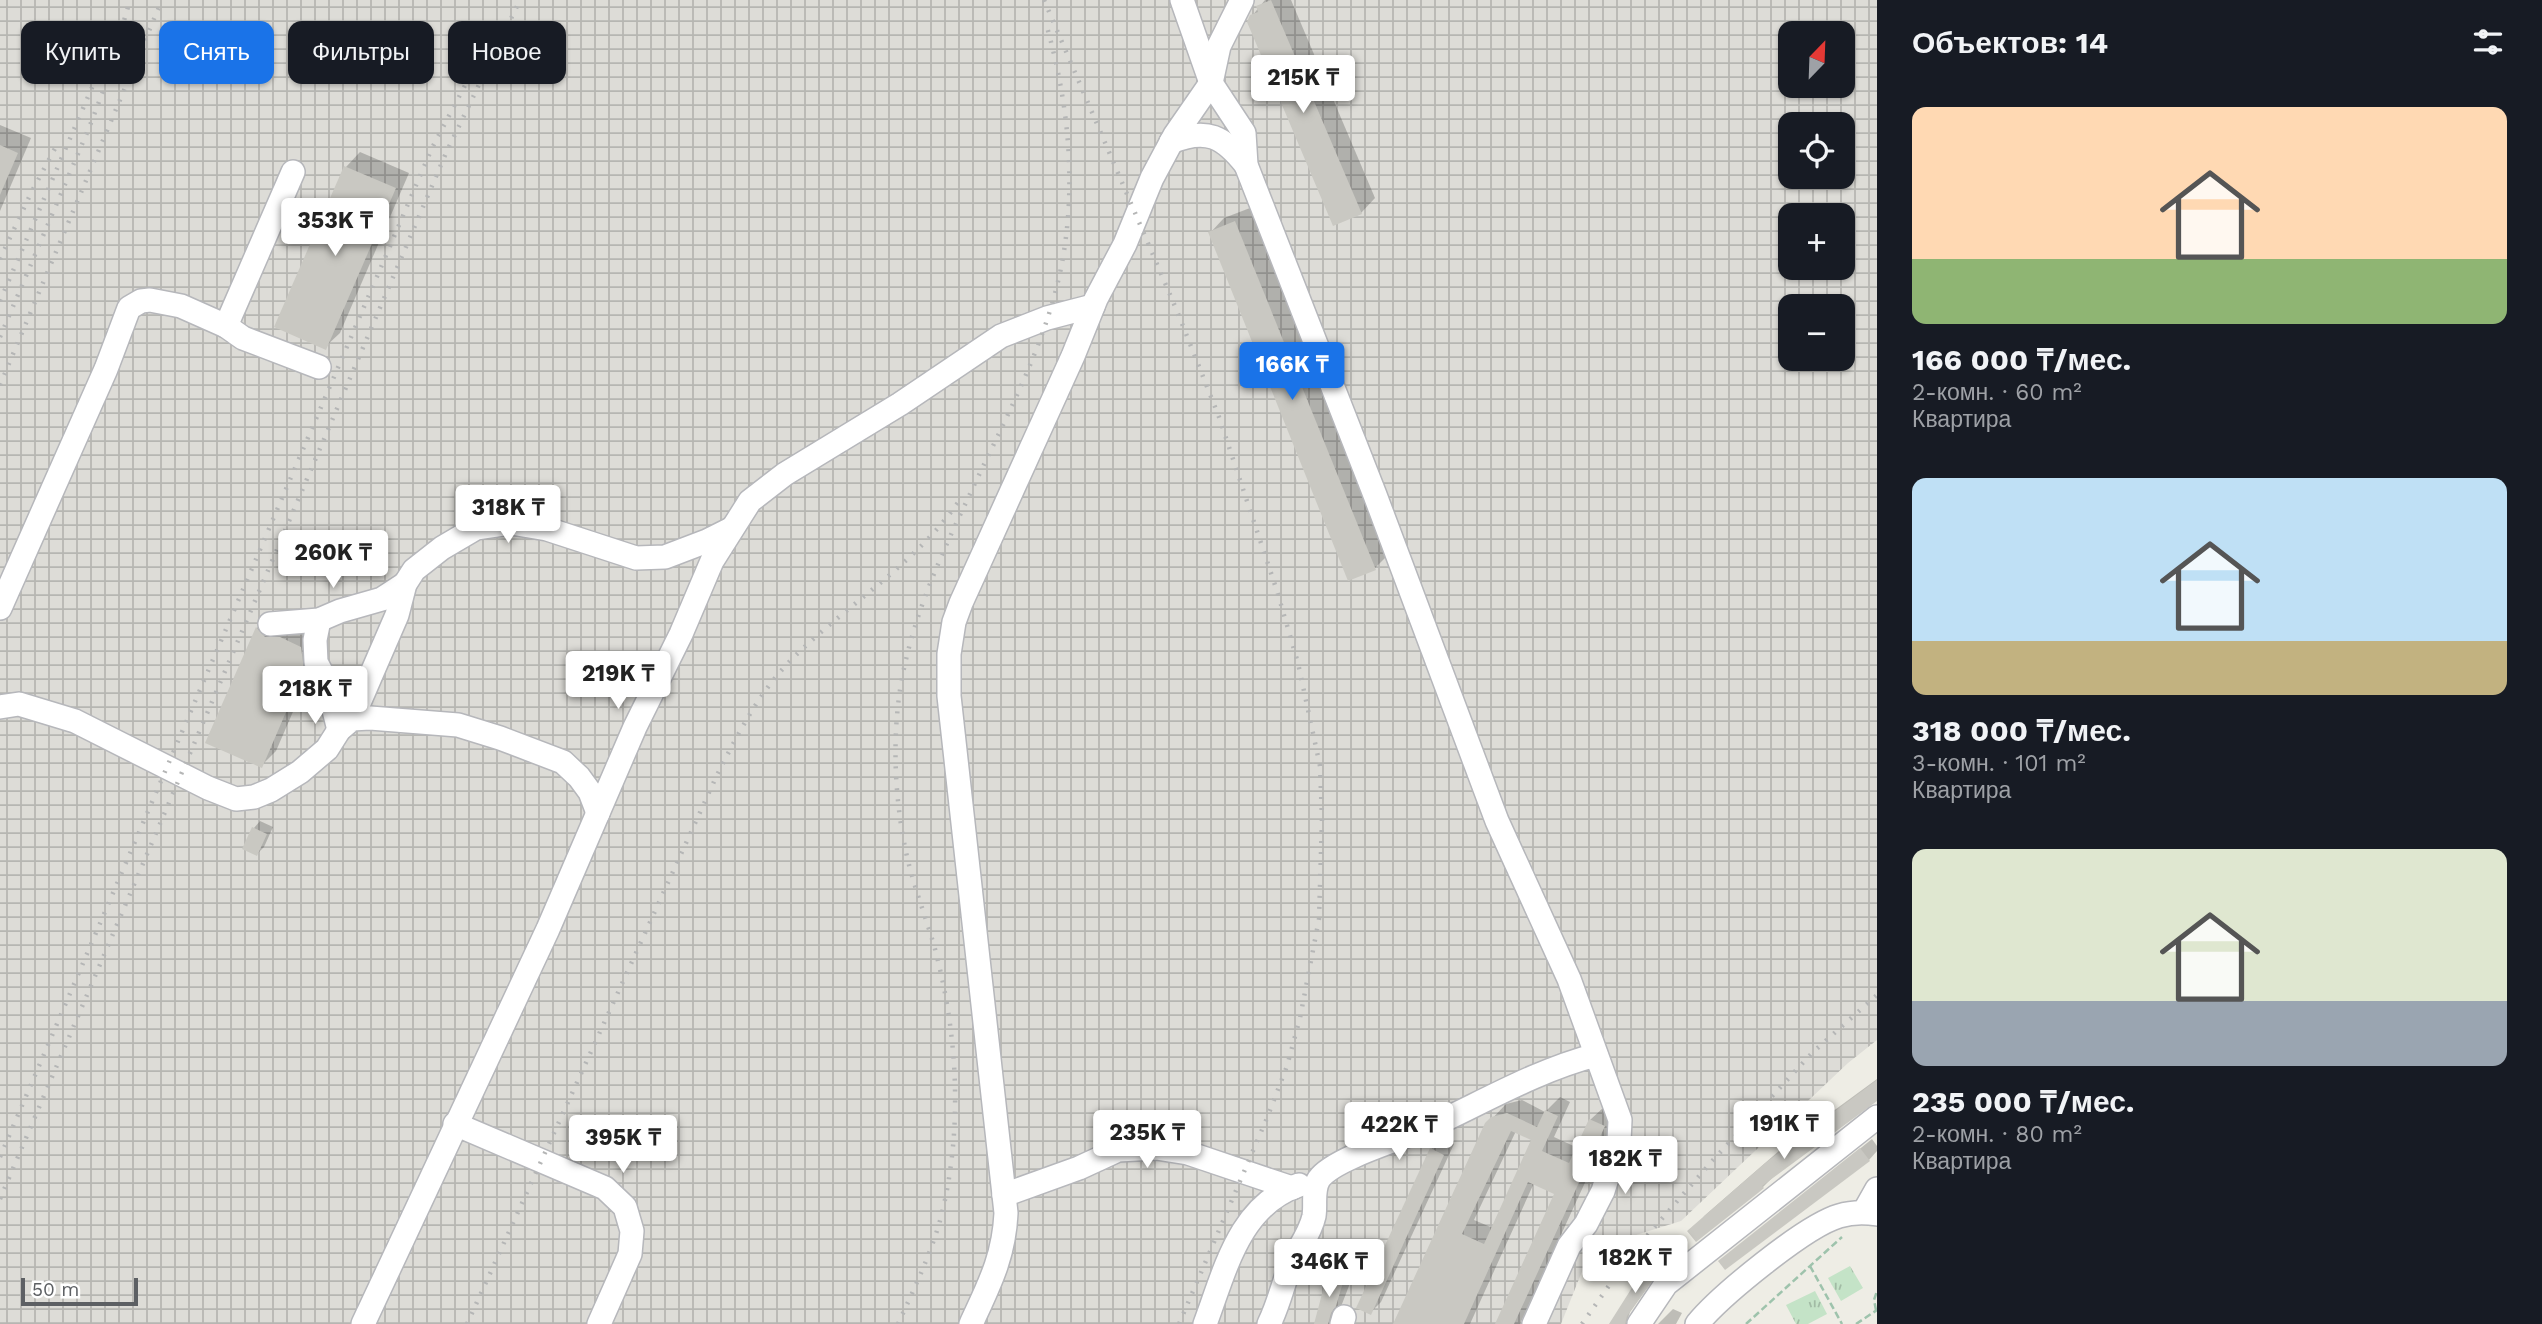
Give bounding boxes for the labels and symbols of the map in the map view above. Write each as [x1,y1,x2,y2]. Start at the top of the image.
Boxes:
north arrow [1778,21,1855,98]
pin: 215K ₸ [1246,55,1360,115]
pin: 353K ₸ [278,198,392,258]
pin: 166K ₸ [1235,342,1349,402]
pin: 318K ₸ [451,486,565,545]
pin: 260K ₸ [276,530,390,590]
pin: 219K ₸ [561,652,675,711]
pin: 218K ₸ [258,666,372,726]
pin: 422K ₸ [1342,1102,1456,1162]
pin: 191K ₸ [1727,1102,1841,1161]
pin: 235K ₸ [1090,1110,1204,1170]
pin: 395K ₸ [566,1116,680,1175]
pin: 182K ₸ [1568,1136,1682,1196]
pin: 182K ₸ [1578,1236,1692,1295]
pin: 346K ₸ [1272,1240,1386,1299]
scale bar [21,1275,138,1307]

